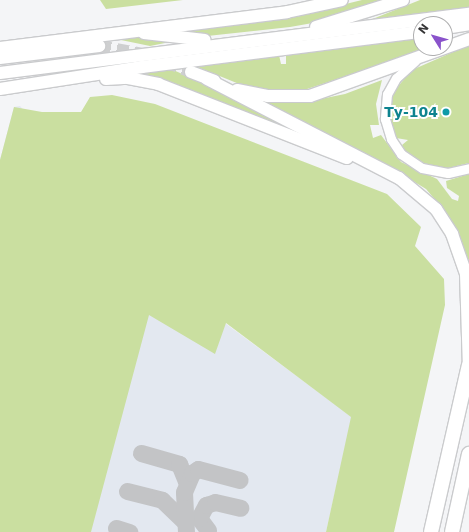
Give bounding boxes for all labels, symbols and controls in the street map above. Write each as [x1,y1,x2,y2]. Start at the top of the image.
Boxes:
north arrow [413,16,453,56]
text: N [416,21,432,37]
place label: Ту-104 [384,104,438,120]
marker: Ту-104 [441,107,451,117]

